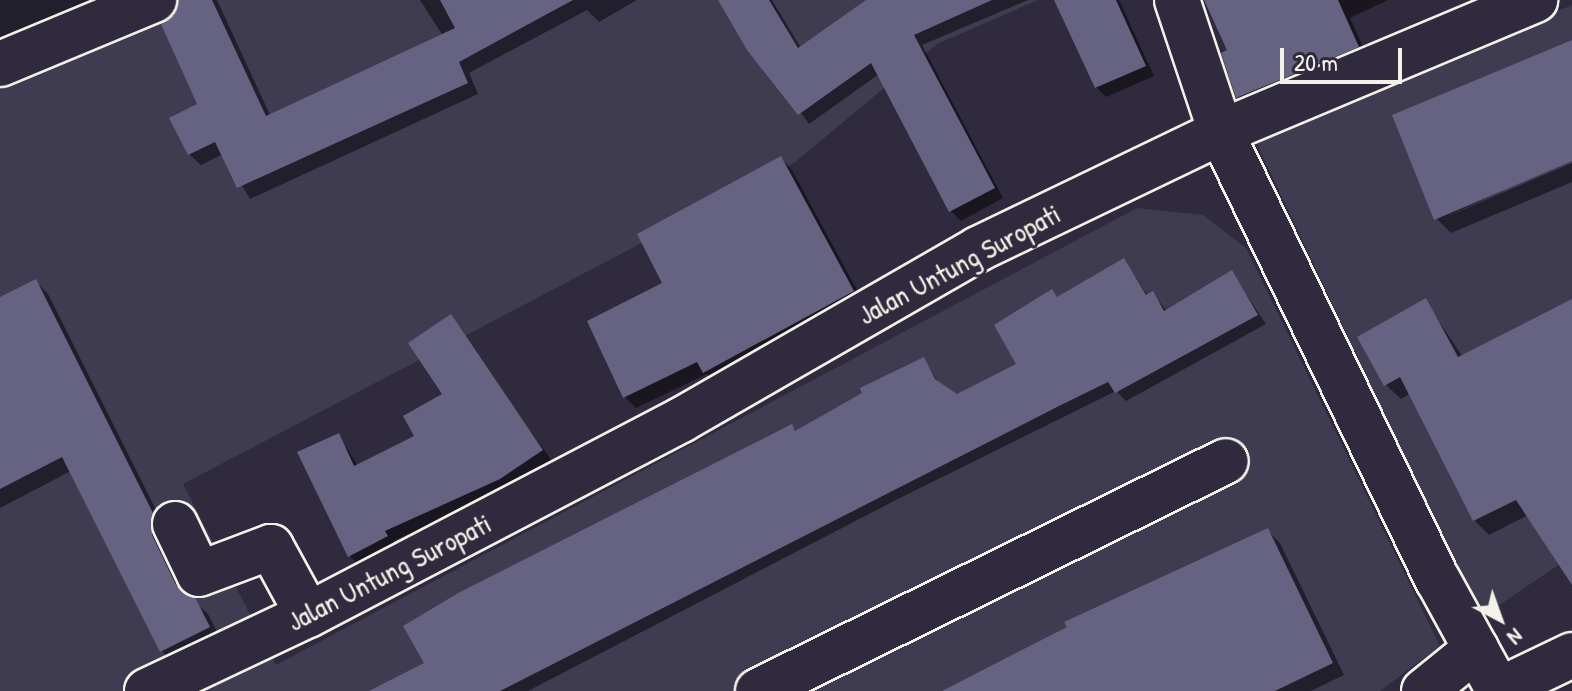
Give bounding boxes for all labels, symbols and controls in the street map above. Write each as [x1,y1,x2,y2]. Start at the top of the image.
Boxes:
scale bar [1284,32,1406,82]
text: 20 m [1294,46,1338,78]
street label: Jalan Untung Suropati [852,197,1066,331]
street label: Jalan Untung Suropati [281,506,497,638]
north arrow [1460,579,1540,659]
text: N [1501,622,1530,652]

